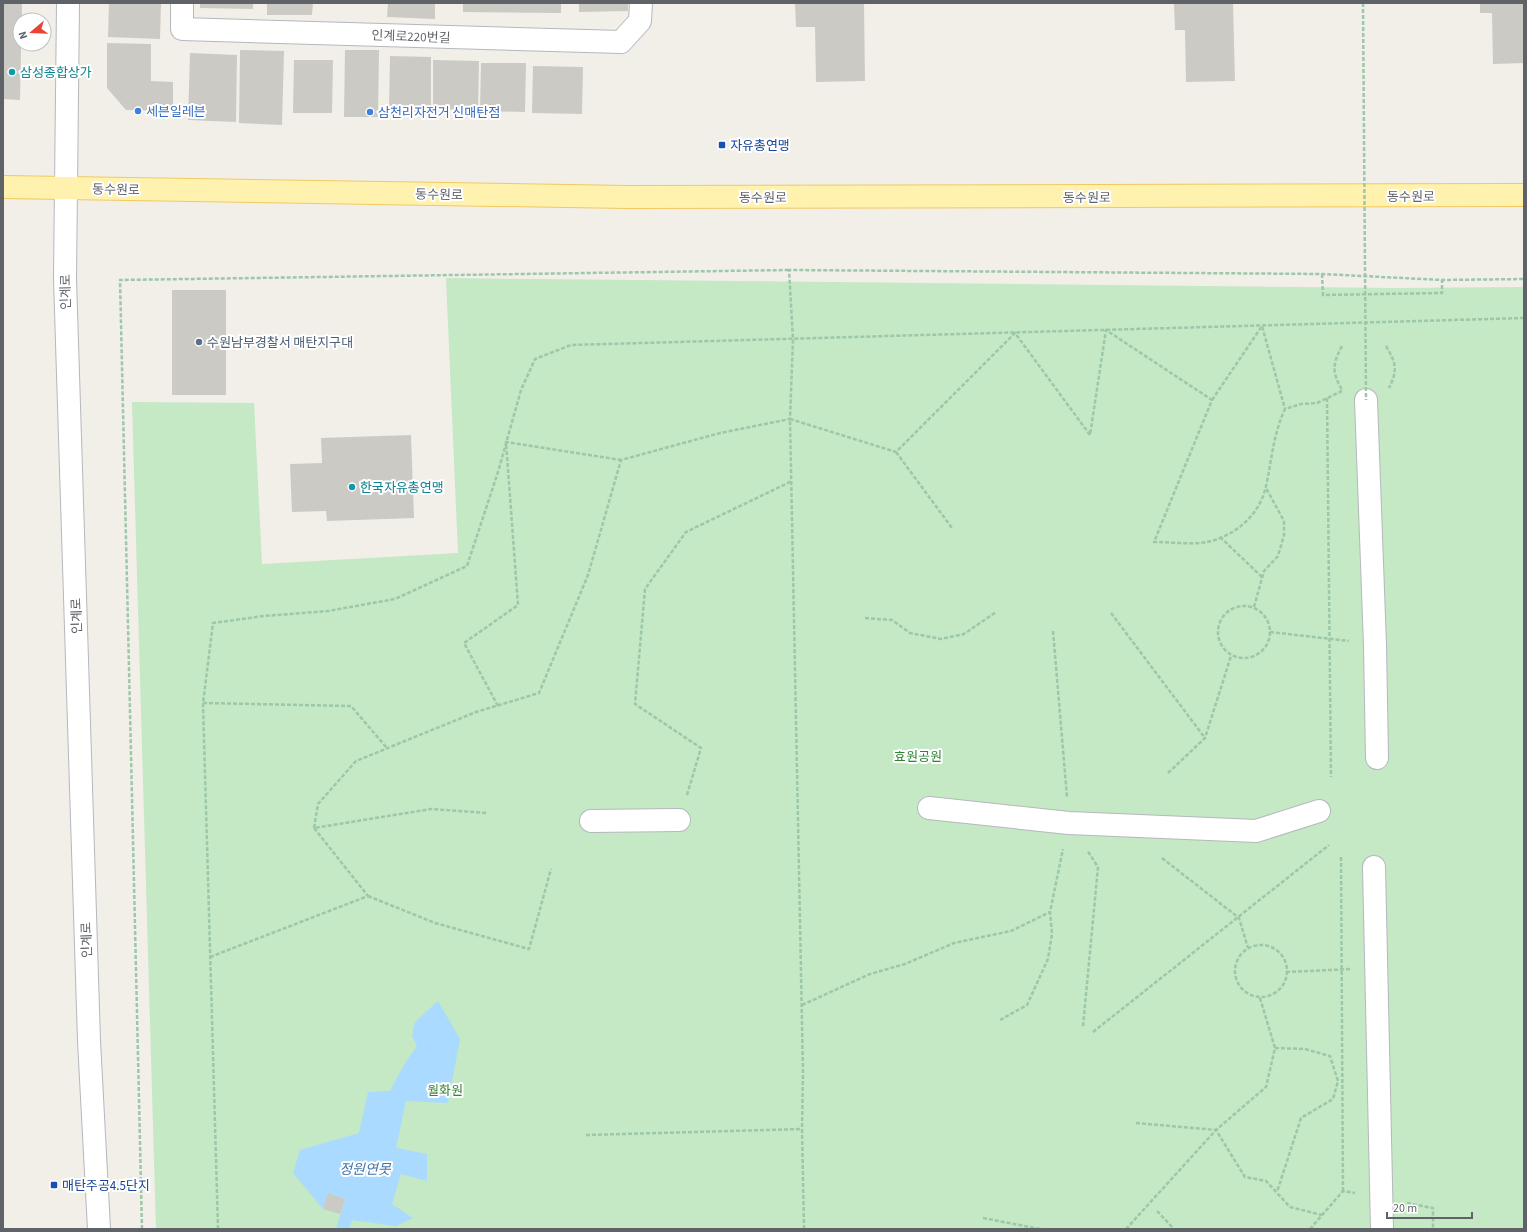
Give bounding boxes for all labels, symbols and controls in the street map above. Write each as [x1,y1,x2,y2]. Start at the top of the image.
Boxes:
north arrow [12,12,52,52]
street label: 인계로220번길 [371,27,451,47]
text: N [15,29,31,41]
place label: 삼성종합상가 [20,64,92,82]
marker: 삼성종합상가 [7,67,17,77]
place label: 세븐일레븐 [146,103,206,121]
place label: 삼천리자전거 신매탄점 [378,104,500,122]
marker: 세븐일레븐 [133,106,143,116]
marker: 삼천리자전거 신매탄점 [365,107,375,117]
place label: 자유총연맹 [730,137,790,155]
marker: 자유총연맹 [717,140,727,150]
street label: 동수원로 [92,181,140,199]
street label: 동수원로 [415,186,463,204]
street label: 동수원로 [1387,188,1435,206]
street label: 동수원로 [739,189,787,207]
street label: 동수원로 [1063,189,1111,207]
street label: 인계로 [57,274,75,310]
place label: 수원남부경찰서 매탄지구대 [207,334,353,352]
marker: 수원남부경찰서 매탄지구대 [194,337,204,347]
place label: 한국자유총연맹 [360,479,444,497]
marker: 한국자유총연맹 [347,482,357,492]
street label: 인계로 [67,598,87,634]
park label: 효원공원 [894,748,942,766]
street label: 인계로 [77,922,97,958]
park label: 월화원 [427,1082,463,1100]
water label: 정원연못 [339,1160,392,1180]
place label: 매탄주공4.5단지 [62,1177,150,1195]
marker: 매탄주공4.5단지 [49,1180,59,1190]
scale bar [1387,1194,1472,1220]
text: 20 m [1393,1200,1417,1217]

